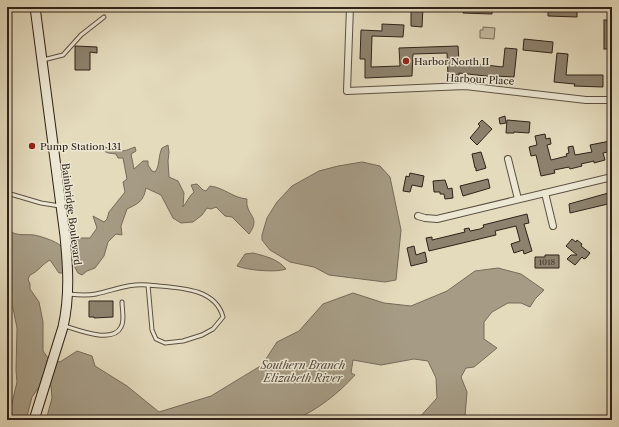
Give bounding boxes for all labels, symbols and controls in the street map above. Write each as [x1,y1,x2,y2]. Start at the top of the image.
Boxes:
place label: Harbor North II [414,55,489,68]
marker: Harbor North II [401,56,411,66]
street label: Harbour Place [445,71,515,88]
place label: Pump Station 131 [40,140,122,153]
marker: Pump Station 131 [27,141,37,151]
street label: Bainbridge Boulevard [59,162,84,266]
house number: 1018 [539,257,556,267]
water label: Southern Branch Elizabeth River [260,358,345,385]

